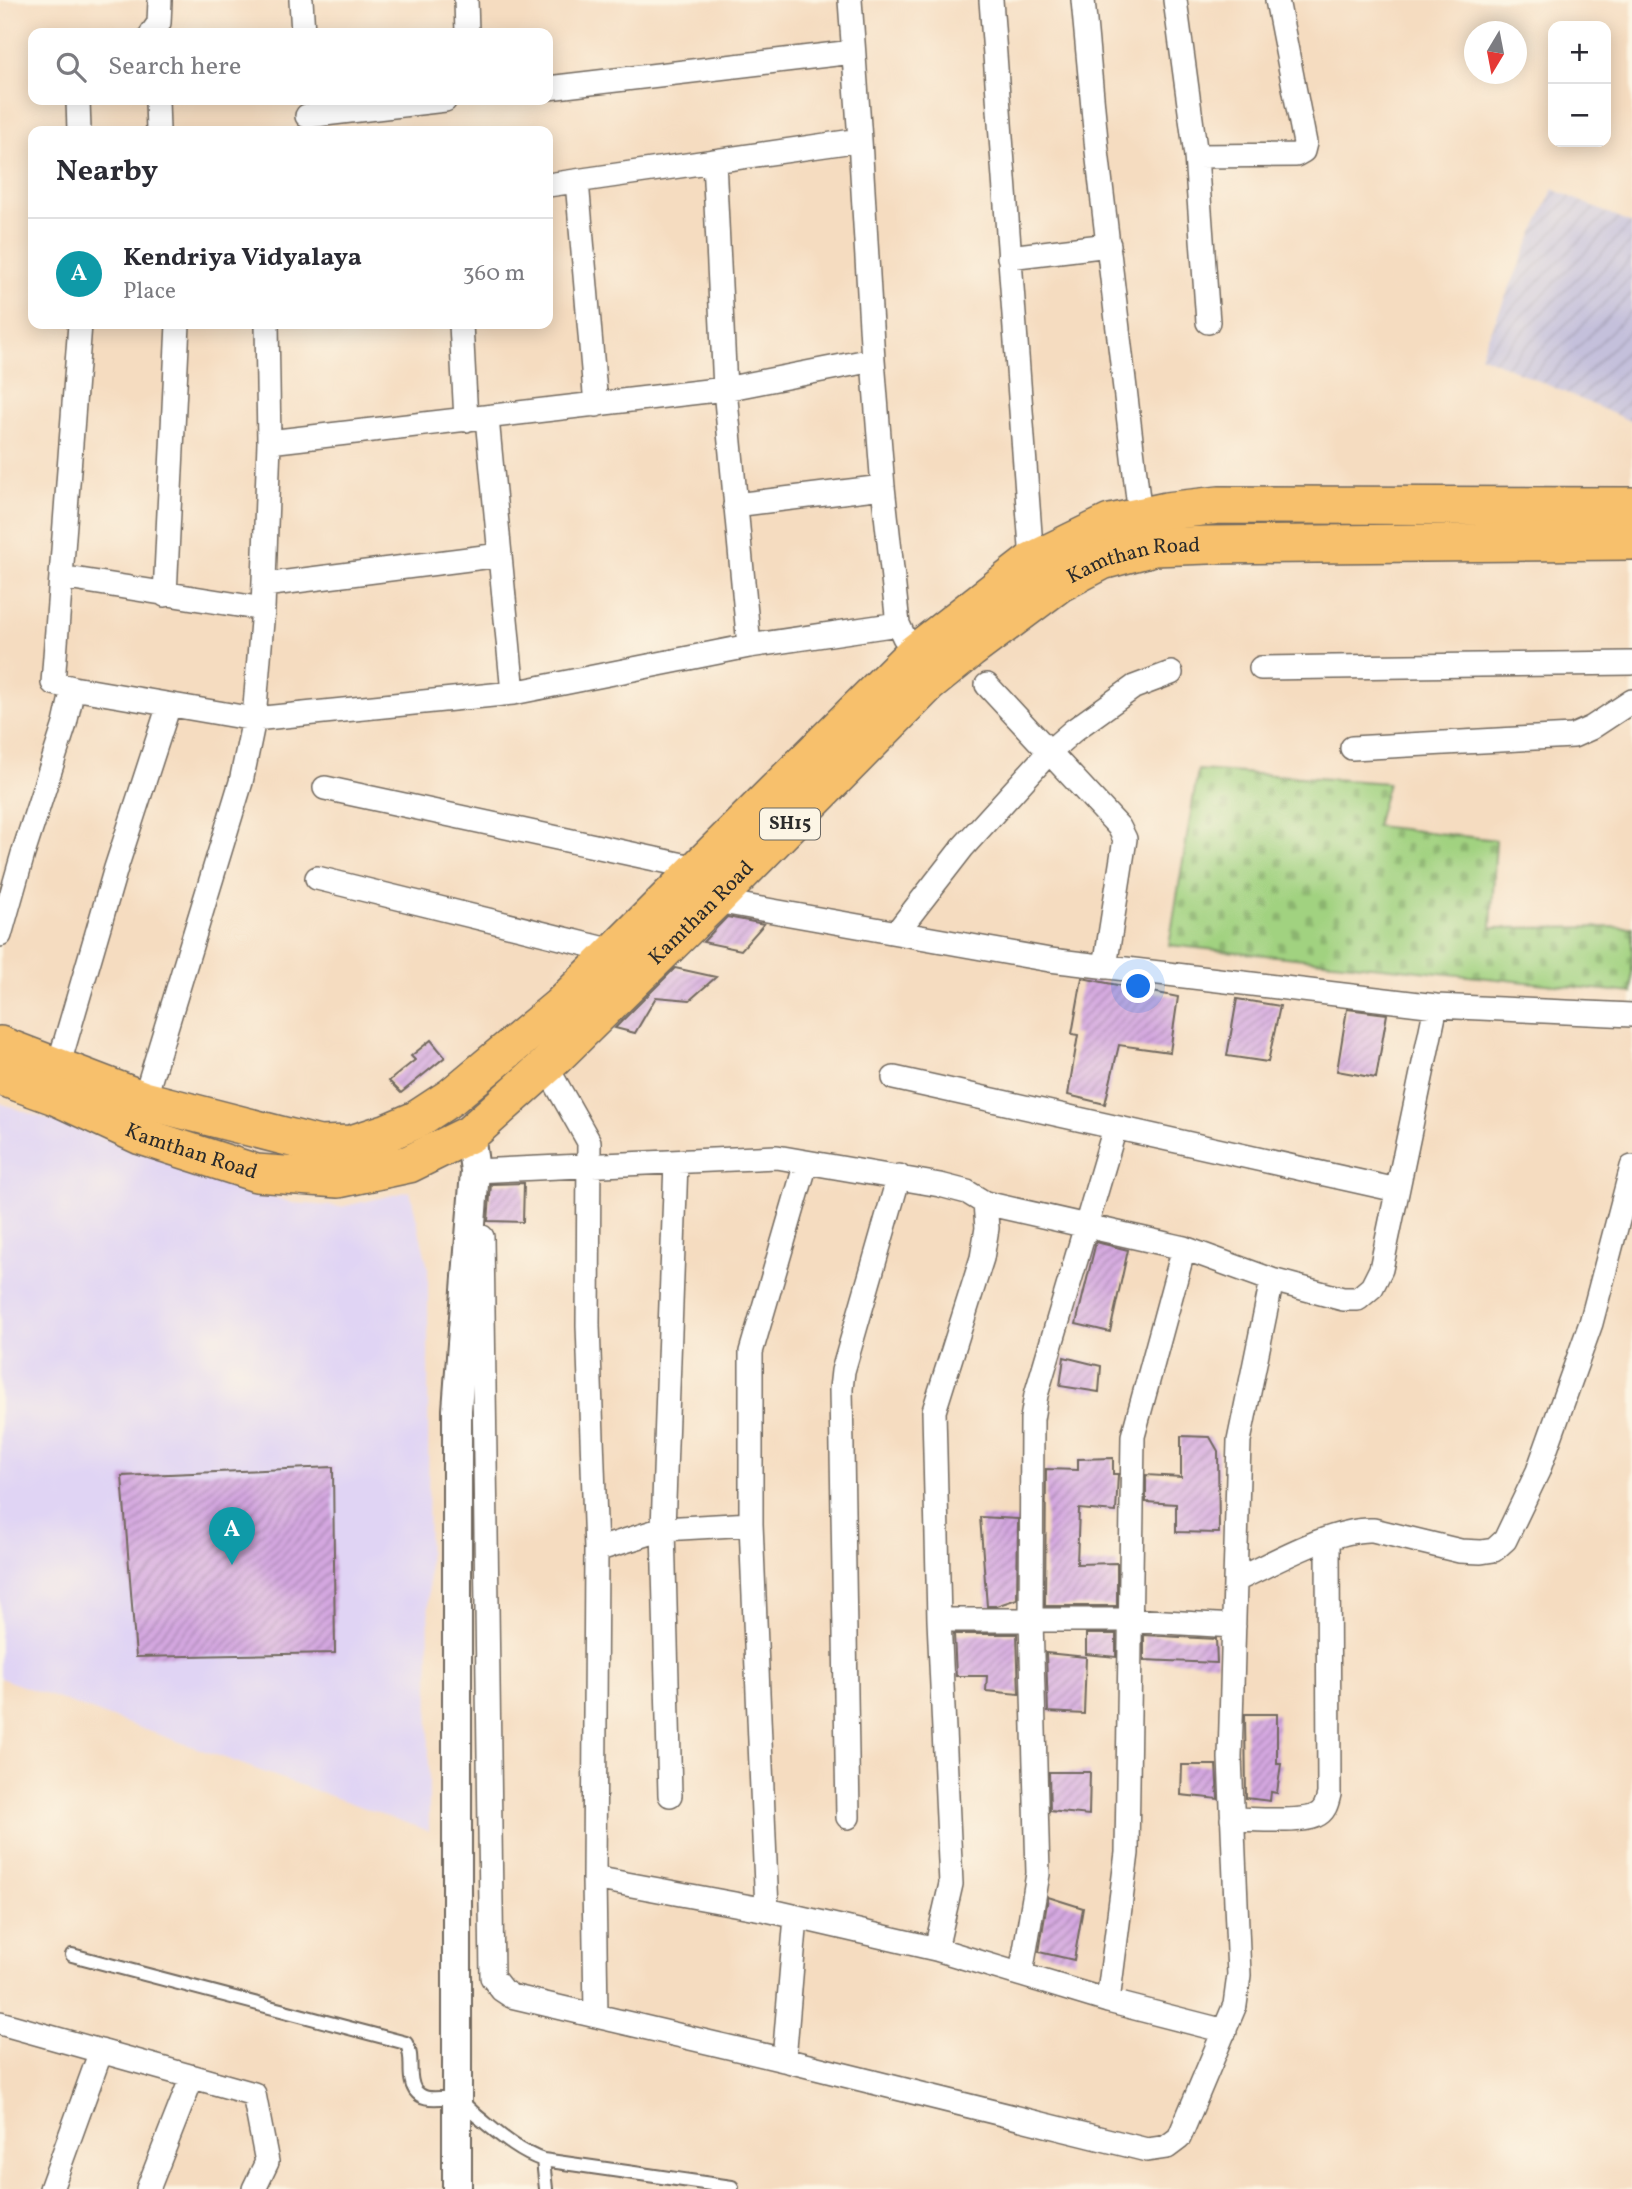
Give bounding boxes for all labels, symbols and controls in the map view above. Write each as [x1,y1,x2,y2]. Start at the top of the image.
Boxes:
north arrow [1464,21,1527,84]
map controls [1548,21,1611,147]
button: + [1548,21,1611,84]
search box [28,28,553,105]
icon: search [52,48,90,86]
text: Search here [108,49,241,85]
button: − [1548,84,1611,147]
text: Nearby [56,151,158,193]
text: Kendriya Vidyalaya [123,240,362,276]
text: A [71,258,87,290]
text: 360 m [463,258,525,290]
text: Place [123,276,176,308]
street label: Kamthan Road [1062,531,1201,591]
road number: SH15 [760,808,820,839]
street label: Kamthan Road [642,854,761,972]
your location [1121,969,1155,1003]
street label: Kamthan Road [120,1116,261,1187]
pin: A [209,1507,255,1565]

